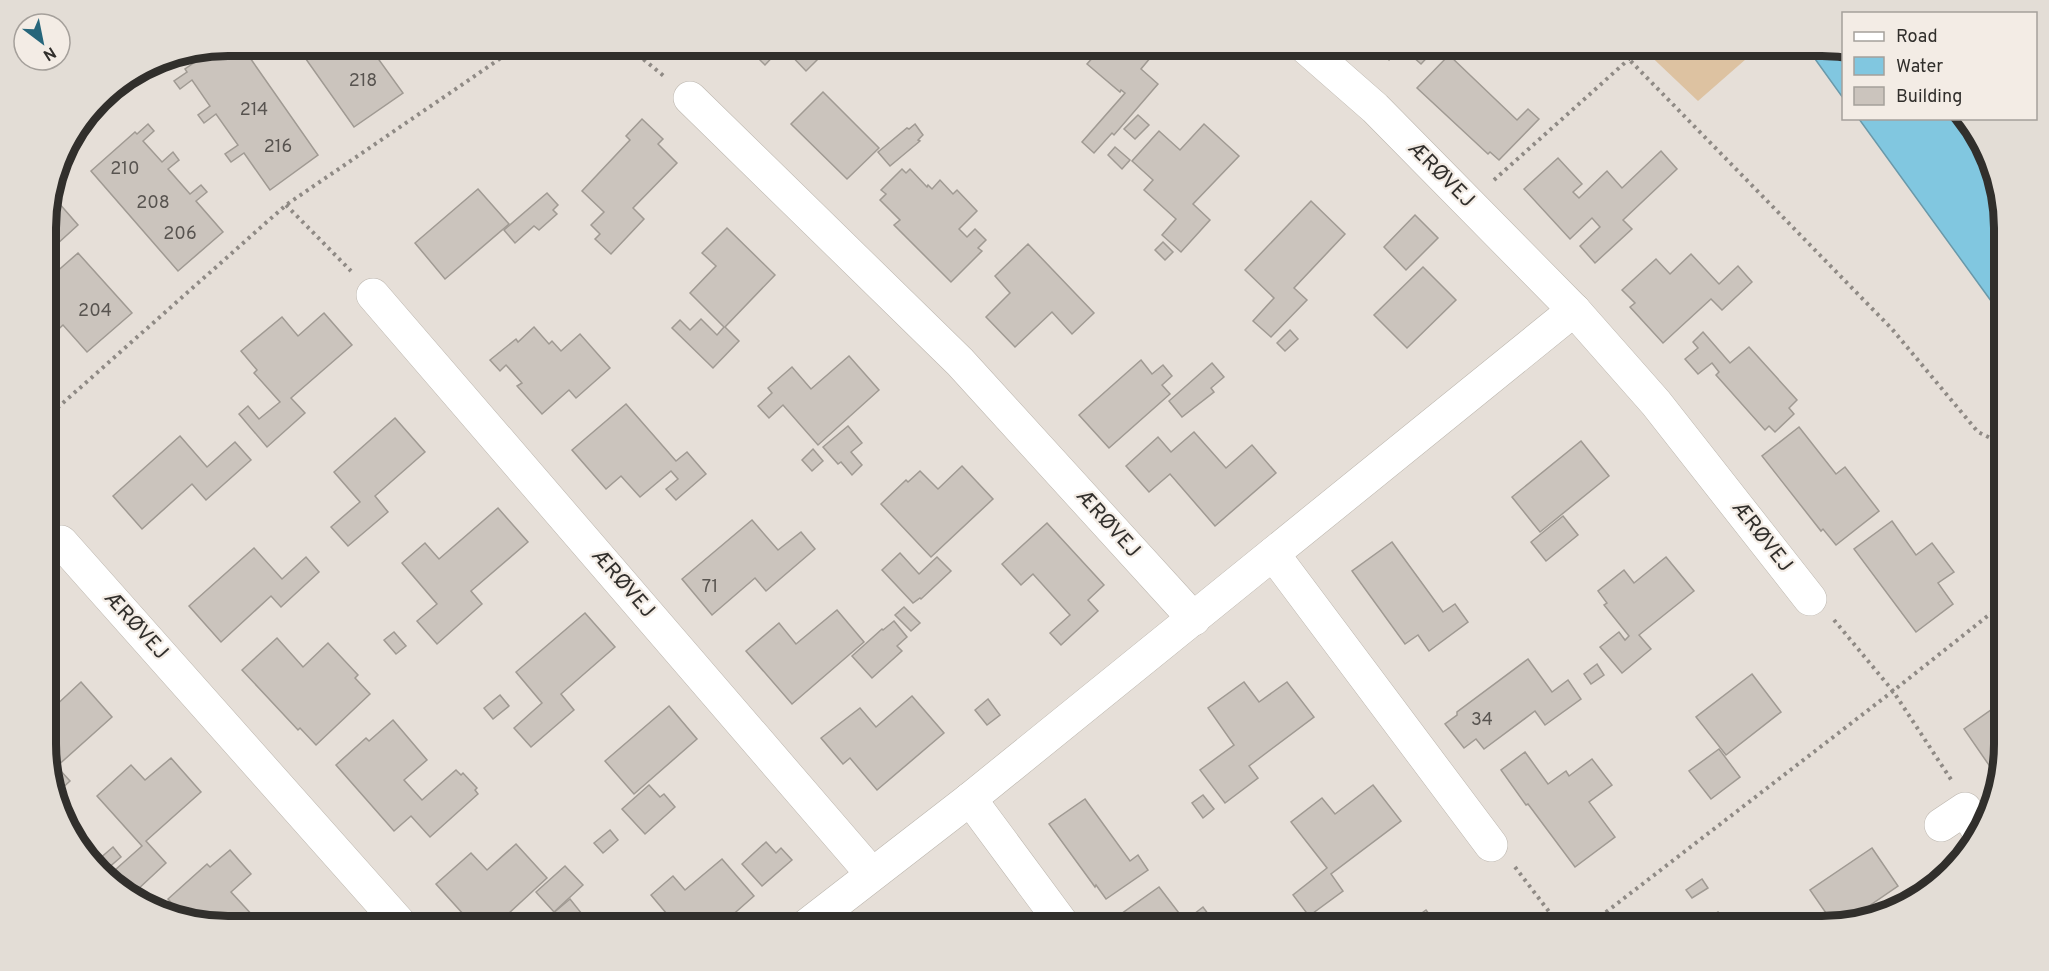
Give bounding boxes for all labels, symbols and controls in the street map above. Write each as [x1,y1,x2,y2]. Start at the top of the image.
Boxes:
north arrow [12,12,72,72]
legend [1842,12,2037,120]
text: Road [1896,26,1938,49]
text: N [39,41,59,65]
text: Water [1896,56,1943,79]
house number: 218 [349,70,377,93]
text: Building [1896,86,1962,109]
house number: 214 [240,99,268,122]
street label: ÆRØVEJ [1401,135,1480,214]
house number: 216 [264,136,292,159]
house number: 210 [110,158,140,181]
house number: 208 [136,192,170,215]
house number: 206 [163,223,197,246]
house number: 204 [78,300,112,323]
street label: ÆRØVEJ [1069,483,1146,564]
street label: ÆRØVEJ [1725,495,1798,578]
street label: ÆRØVEJ [585,543,660,624]
house number: 71 [702,576,718,599]
street label: ÆRØVEJ [97,585,174,666]
house number: 34 [1471,709,1493,732]

